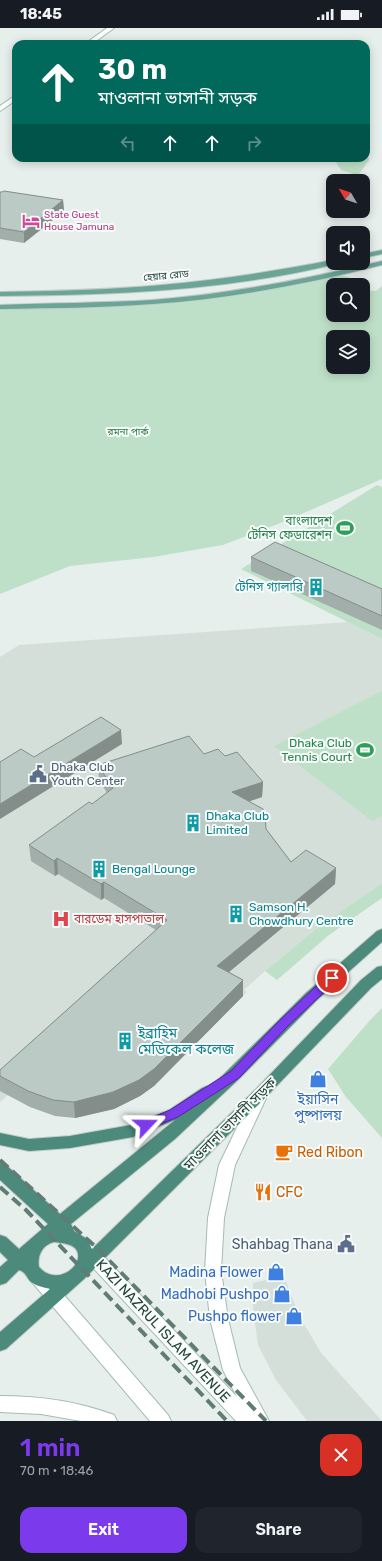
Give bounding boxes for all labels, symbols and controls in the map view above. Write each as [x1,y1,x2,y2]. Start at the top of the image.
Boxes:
text: 18:45 [20,5,62,23]
text: 30 m [98,53,167,86]
icon: ahead [32,56,84,108]
text: মাওলানা ভাসানী সড়ক [98,87,257,109]
icon: left [117,132,139,154]
icon: ahead [159,132,181,154]
icon: ahead [201,132,223,154]
icon: right [243,132,265,154]
north arrow [326,174,370,218]
map controls [326,174,370,374]
place label: State Guest House Jamuna [44,209,114,233]
hotel icon: State Guest House Jamuna [21,211,41,231]
button: sound [326,226,370,270]
street label: হেয়ার রোড [143,268,190,284]
button: search [326,278,370,322]
button: layers [326,330,370,374]
park label: রমনা পার্ক [106,426,149,438]
place label: বাংলাদেশ টেনিস ফেডারেশন [247,514,333,542]
sports icon: বাংলাদেশ টেনিস ফেডারেশন [335,518,355,538]
building icon: টেনিস গ্যালারি [306,577,326,597]
place label: টেনিস গ্যালারি [235,579,304,594]
place label: Dhaka Club Tennis Court [282,736,352,764]
sports icon: Dhaka Club Tennis Court [355,740,375,760]
place label: Dhaka Club Youth Center [51,760,125,788]
public building icon: Dhaka Club Youth Center [28,764,48,784]
place label: Dhaka Club Limited [206,809,269,837]
building icon: Dhaka Club Limited [183,813,203,833]
building icon: Bengal Lounge [89,859,109,879]
place label: Bengal Lounge [112,862,196,876]
place label: Samson H. Chowdhury Centre [249,900,354,928]
building icon: Samson H. Chowdhury Centre [226,904,246,924]
hospital icon: বারডেম হাসপাতাল [51,909,71,929]
place label: বারডেম হাসপাতাল [73,912,164,926]
pin [315,961,349,995]
icon: arrive [321,967,343,989]
place label: ইব্রাহিম মেডিকেল কলেজ [137,1025,235,1058]
building icon: ইব্রাহিম মেডিকেল কলেজ [115,1031,135,1051]
shop icon: ইয়াসিন পুষ্পালয় [308,1069,328,1089]
street label: মাওলানা ভাসানী সড়ক [180,1074,280,1174]
place label: ইয়াসিন পুষ্পালয় [294,1091,342,1124]
position arrow [125,1104,167,1146]
cafe icon: Red Ribon [274,1142,294,1162]
place label: Red Ribon [297,1144,363,1161]
restaurant icon: CFC [253,1182,273,1202]
place label: CFC [276,1184,303,1201]
public building icon: Shahbag Thana [336,1234,356,1254]
place label: Shahbag Thana [232,1236,333,1253]
street label: KAZI NAZRUL ISLAM AVENUE [92,1256,234,1406]
shop icon: Madina Flower [266,1262,286,1282]
place label: Madina Flower [169,1264,264,1281]
shop icon: Madhobi Pushpo [272,1284,292,1304]
place label: Madhobi Pushpo [161,1286,269,1303]
shop icon: Pushpo flower [284,1306,304,1326]
place label: Pushpo flower [188,1308,282,1325]
text: 1 min [20,1434,80,1462]
button: close [320,1434,362,1476]
text: 70 m · 18:46 [20,1463,93,1478]
button: Exit [20,1507,187,1553]
button: Share [195,1507,362,1553]

